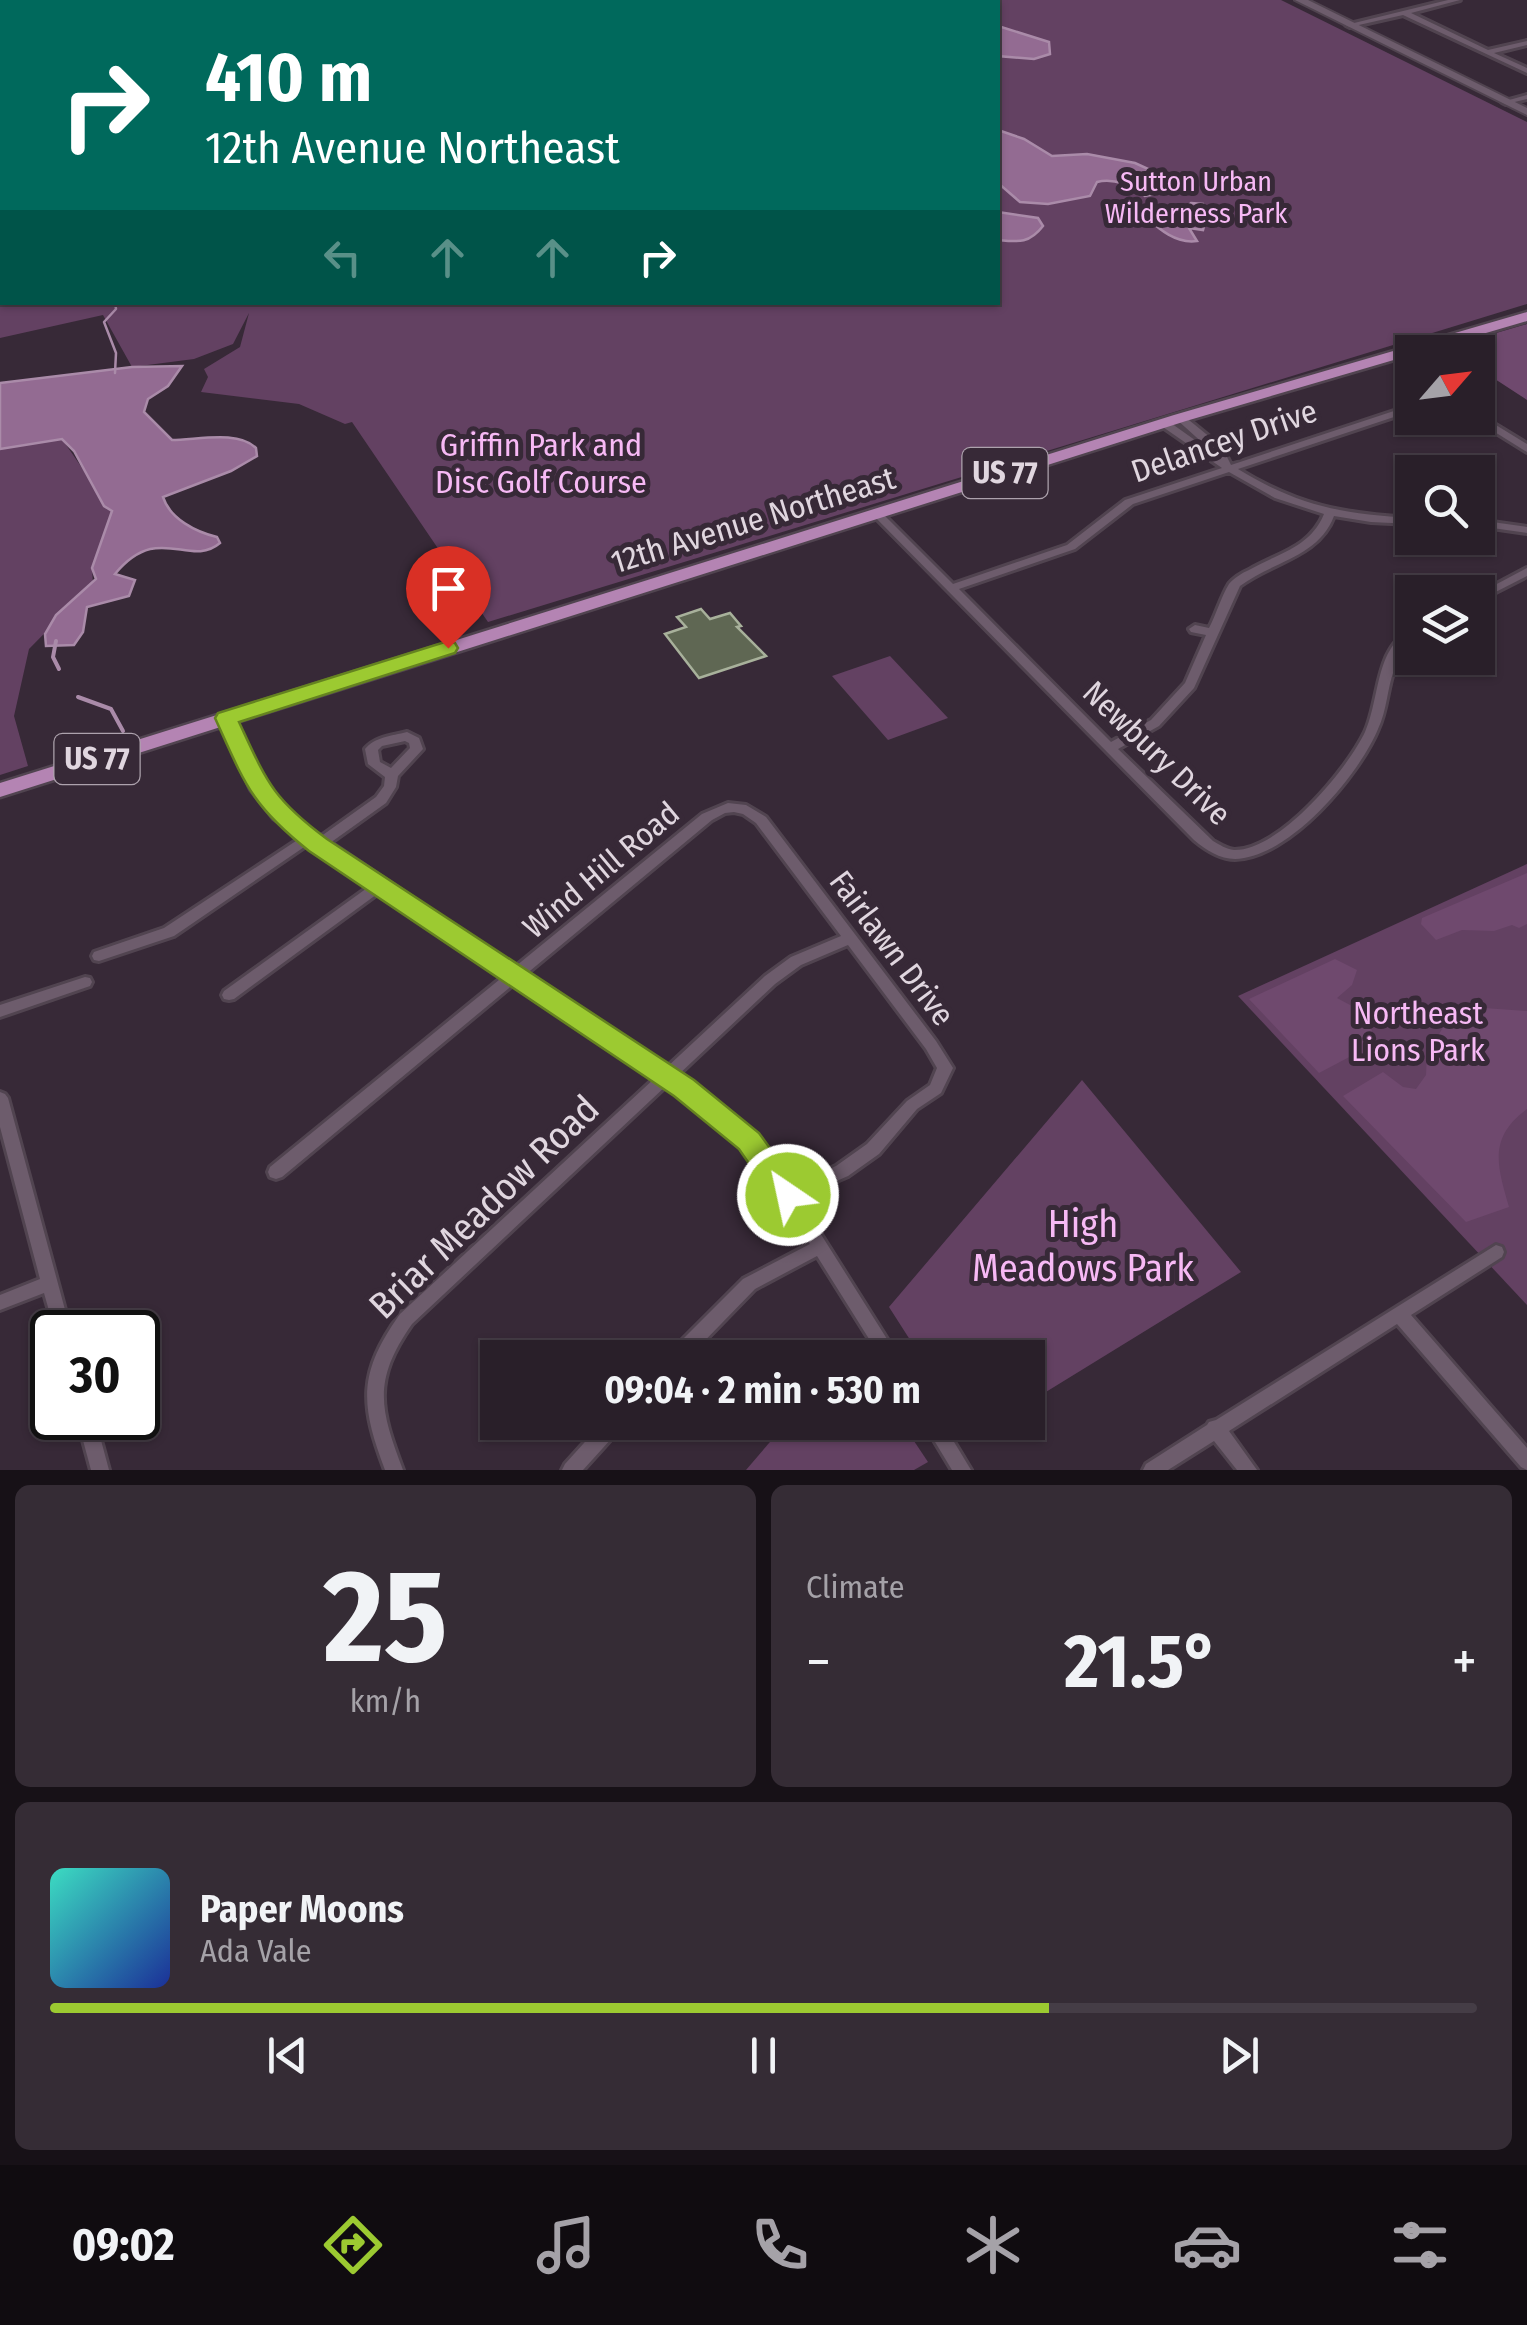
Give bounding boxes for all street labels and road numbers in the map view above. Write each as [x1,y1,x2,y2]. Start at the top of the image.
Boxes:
street label: Delancey Drive [1126,392,1322,490]
road number: US 77 [962,448,1048,498]
street label: 12th Avenue Northeast [606,459,900,581]
street label: Newbury Drive [1075,673,1239,833]
road number: US 77 [54,734,140,784]
street label: Wind Hill Road [515,794,687,946]
street label: Fairlawn Drive [821,863,963,1033]
street label: Briar Meadow Road [360,1086,608,1328]

